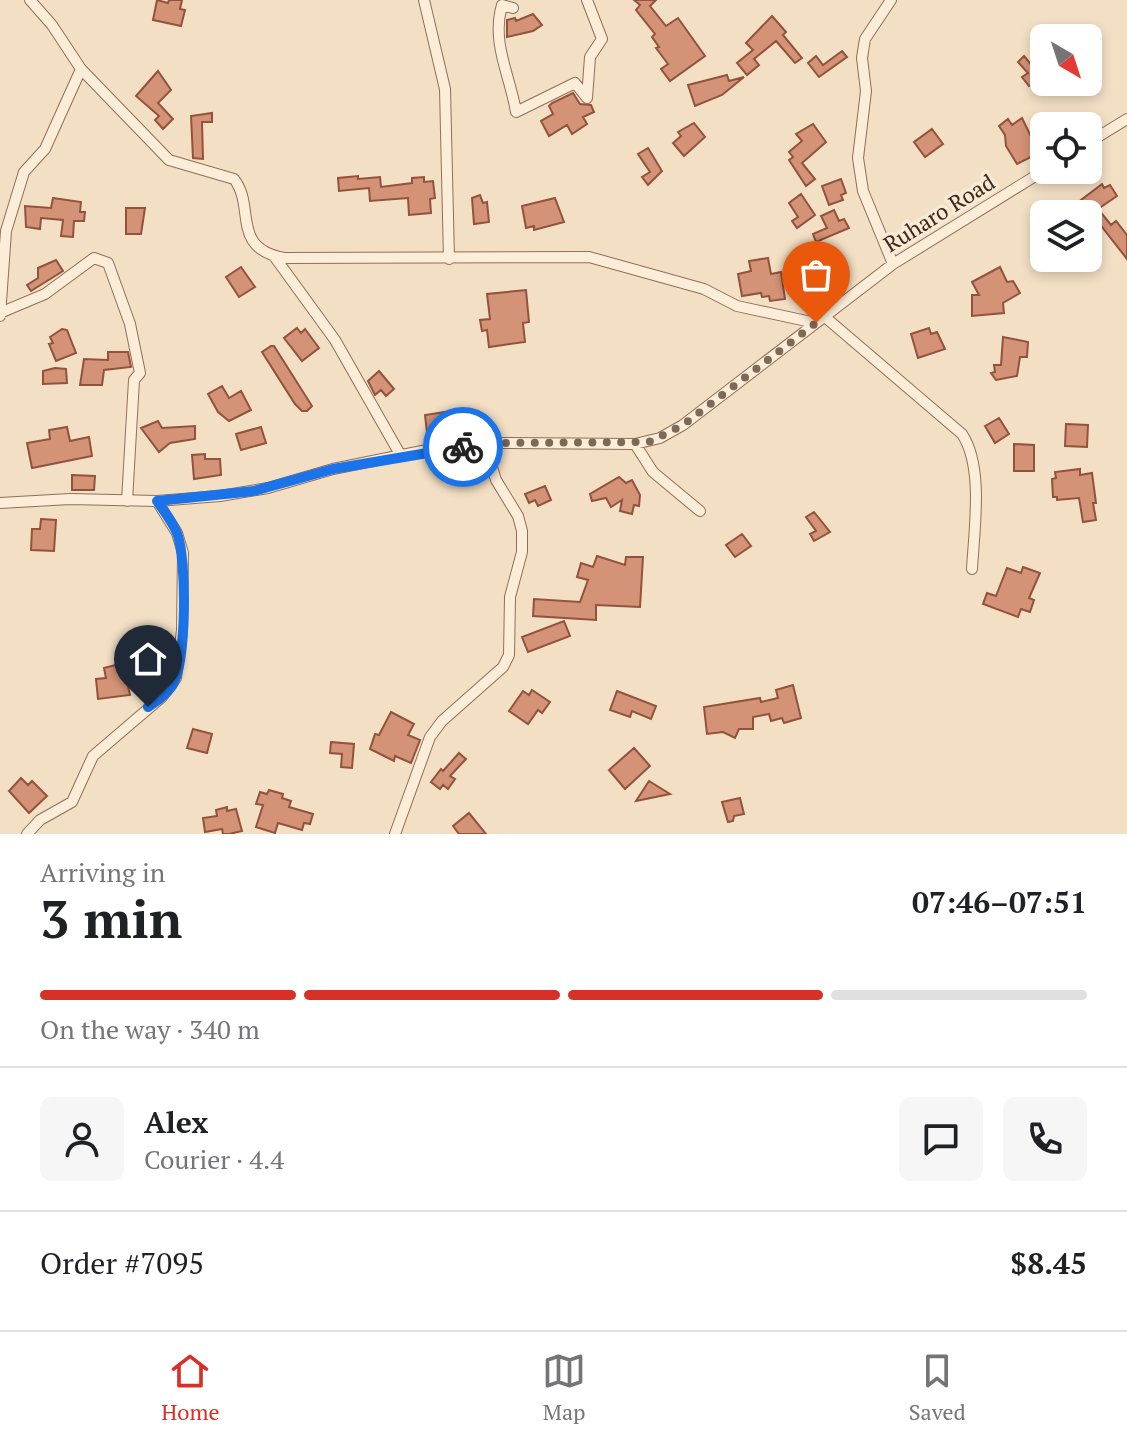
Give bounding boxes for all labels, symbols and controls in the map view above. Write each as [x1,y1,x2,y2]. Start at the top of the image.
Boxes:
north arrow [1030,24,1102,96]
map controls [1030,24,1102,272]
button: locate [1030,112,1102,184]
street label: Ruharo Road [878,167,1000,258]
button: layers [1030,200,1102,272]
pin [782,241,850,323]
icon: bag [794,253,838,297]
courier [423,407,503,487]
icon: bike [441,425,485,469]
pin [114,625,182,707]
icon: home [126,637,170,681]
text: Arriving in [40,855,165,889]
text: 07:46–07:51 [912,882,1087,922]
text: 3 min [40,884,182,953]
text: On the way · 340 m [40,1012,260,1046]
button: person [40,1097,124,1181]
button: chat [899,1097,983,1181]
button: phone [1003,1097,1087,1181]
text: Alex [144,1102,208,1142]
text: Courier · 4.4 [144,1142,284,1176]
text: Order #7095 [40,1243,204,1283]
text: $8.45 [1010,1243,1087,1283]
tab: Home [161,1349,220,1426]
tab: Map [542,1349,586,1426]
tab: Saved [909,1349,966,1426]

